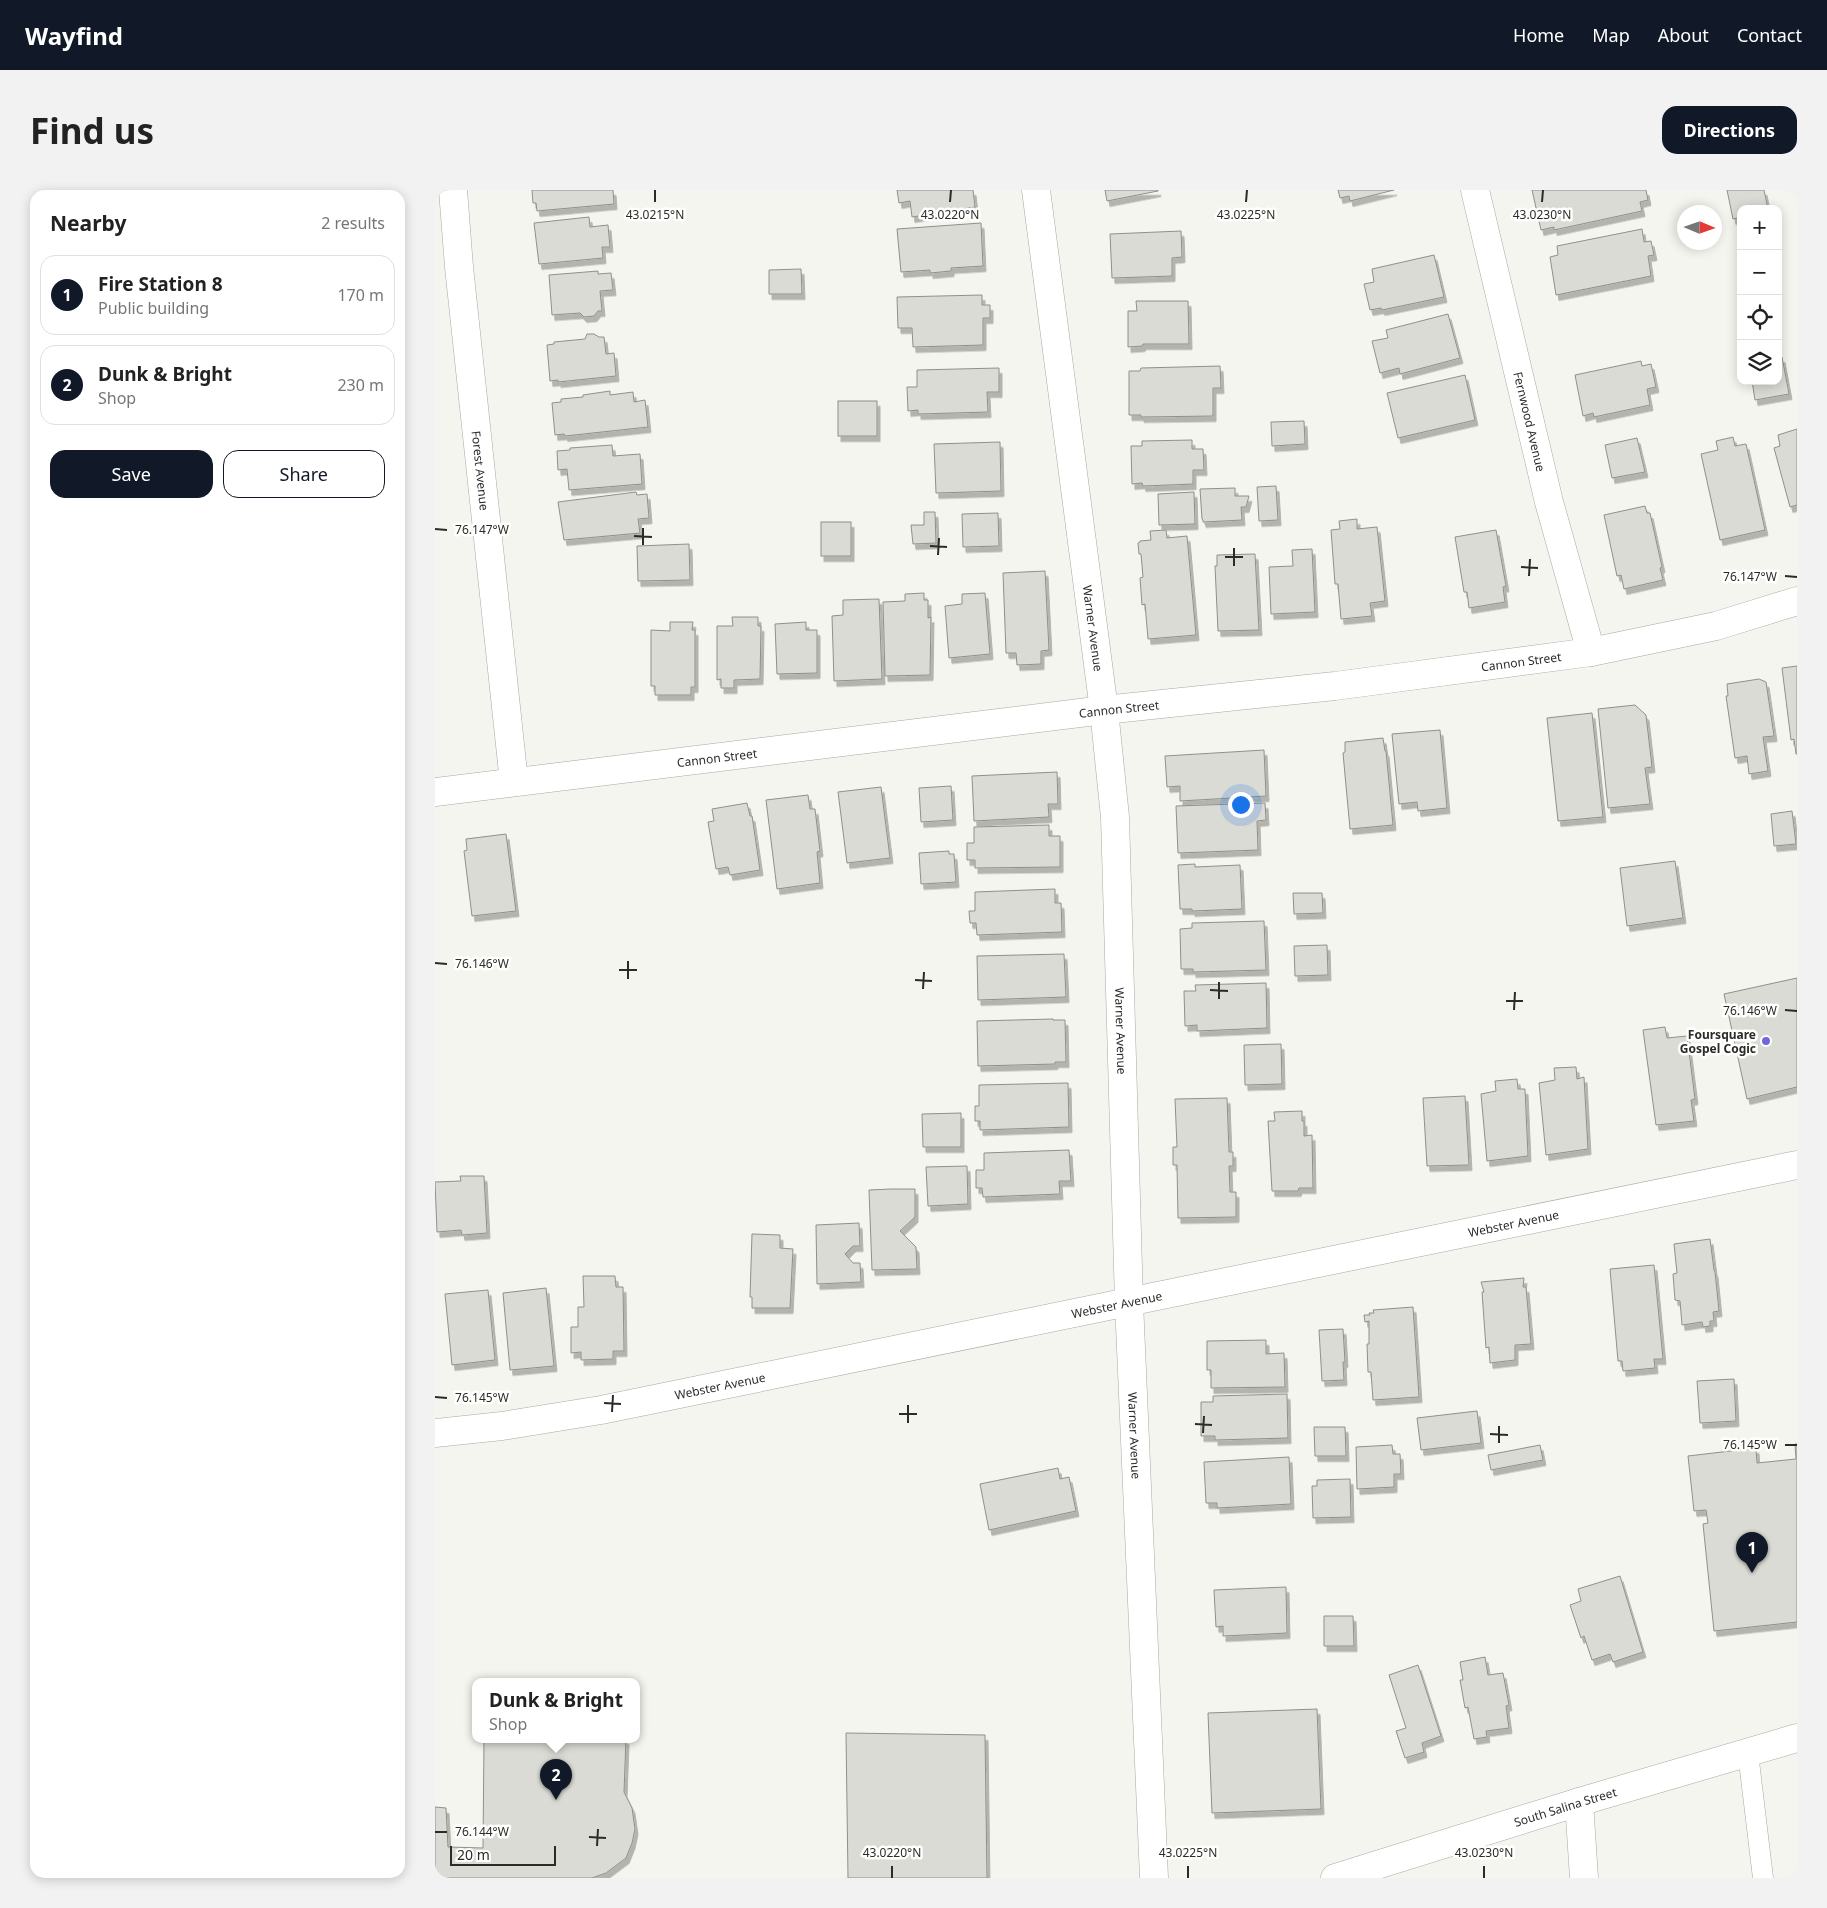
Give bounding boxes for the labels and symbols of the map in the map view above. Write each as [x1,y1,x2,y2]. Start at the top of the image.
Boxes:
north arrow [1677,205,1722,250]
text: 43.0215°N [626,206,684,223]
text: 43.0220°N [921,206,979,223]
text: 43.0225°N [1217,206,1275,223]
text: 43.0230°N [1513,206,1571,223]
street label: Fernwood Avenue [1510,370,1550,473]
street label: Forest Avenue [468,430,493,512]
text: 76.147°W [455,521,509,538]
text: 76.147°W [1723,568,1777,585]
street label: Warner Avenue [1079,584,1107,673]
street label: Cannon Street [1480,647,1563,675]
street label: Cannon Street [1078,696,1161,722]
street label: Cannon Street [676,744,759,771]
your location [1228,792,1254,818]
text: 76.146°W [455,955,509,972]
street label: Warner Avenue [1111,987,1131,1075]
text: 76.146°W [1723,1002,1777,1019]
place label: Foursquare Gospel Cogic [1680,1026,1756,1057]
marker: Foursquare Gospel Cogic [1760,1035,1772,1047]
street label: Webster Avenue [1467,1205,1561,1241]
street label: Webster Avenue [1070,1287,1164,1322]
street label: Webster Avenue [673,1368,767,1403]
text: 76.145°W [455,1389,509,1406]
street label: Warner Avenue [1124,1392,1145,1480]
text: 76.145°W [1723,1436,1777,1453]
pin: 1 [1736,1532,1768,1573]
pin: 2 [540,1759,572,1800]
street label: South Salina Street [1512,1783,1619,1830]
text: 76.144°W [455,1823,509,1840]
scale bar [450,1843,556,1866]
text: 43.0220°N [863,1844,921,1861]
text: 43.0225°N [1159,1844,1217,1861]
text: 43.0230°N [1455,1844,1513,1861]

